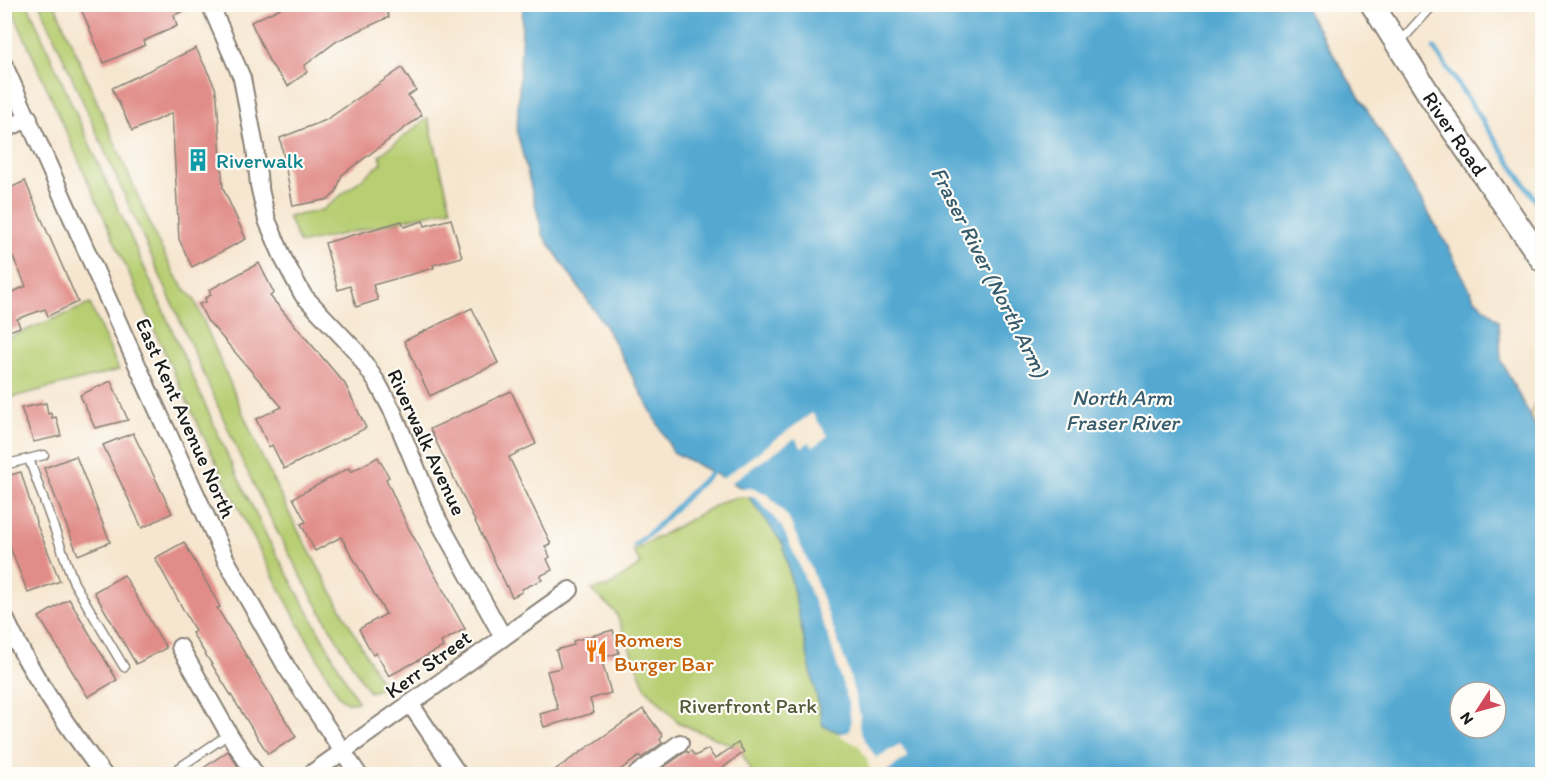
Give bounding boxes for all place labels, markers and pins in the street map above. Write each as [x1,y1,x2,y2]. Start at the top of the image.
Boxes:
building icon: Riverwalk [185,147,211,173]
place label: Riverwalk [216,148,304,173]
place label: Romers Burger Bar [614,627,715,676]
restaurant icon: Romers Burger Bar [583,638,609,664]

